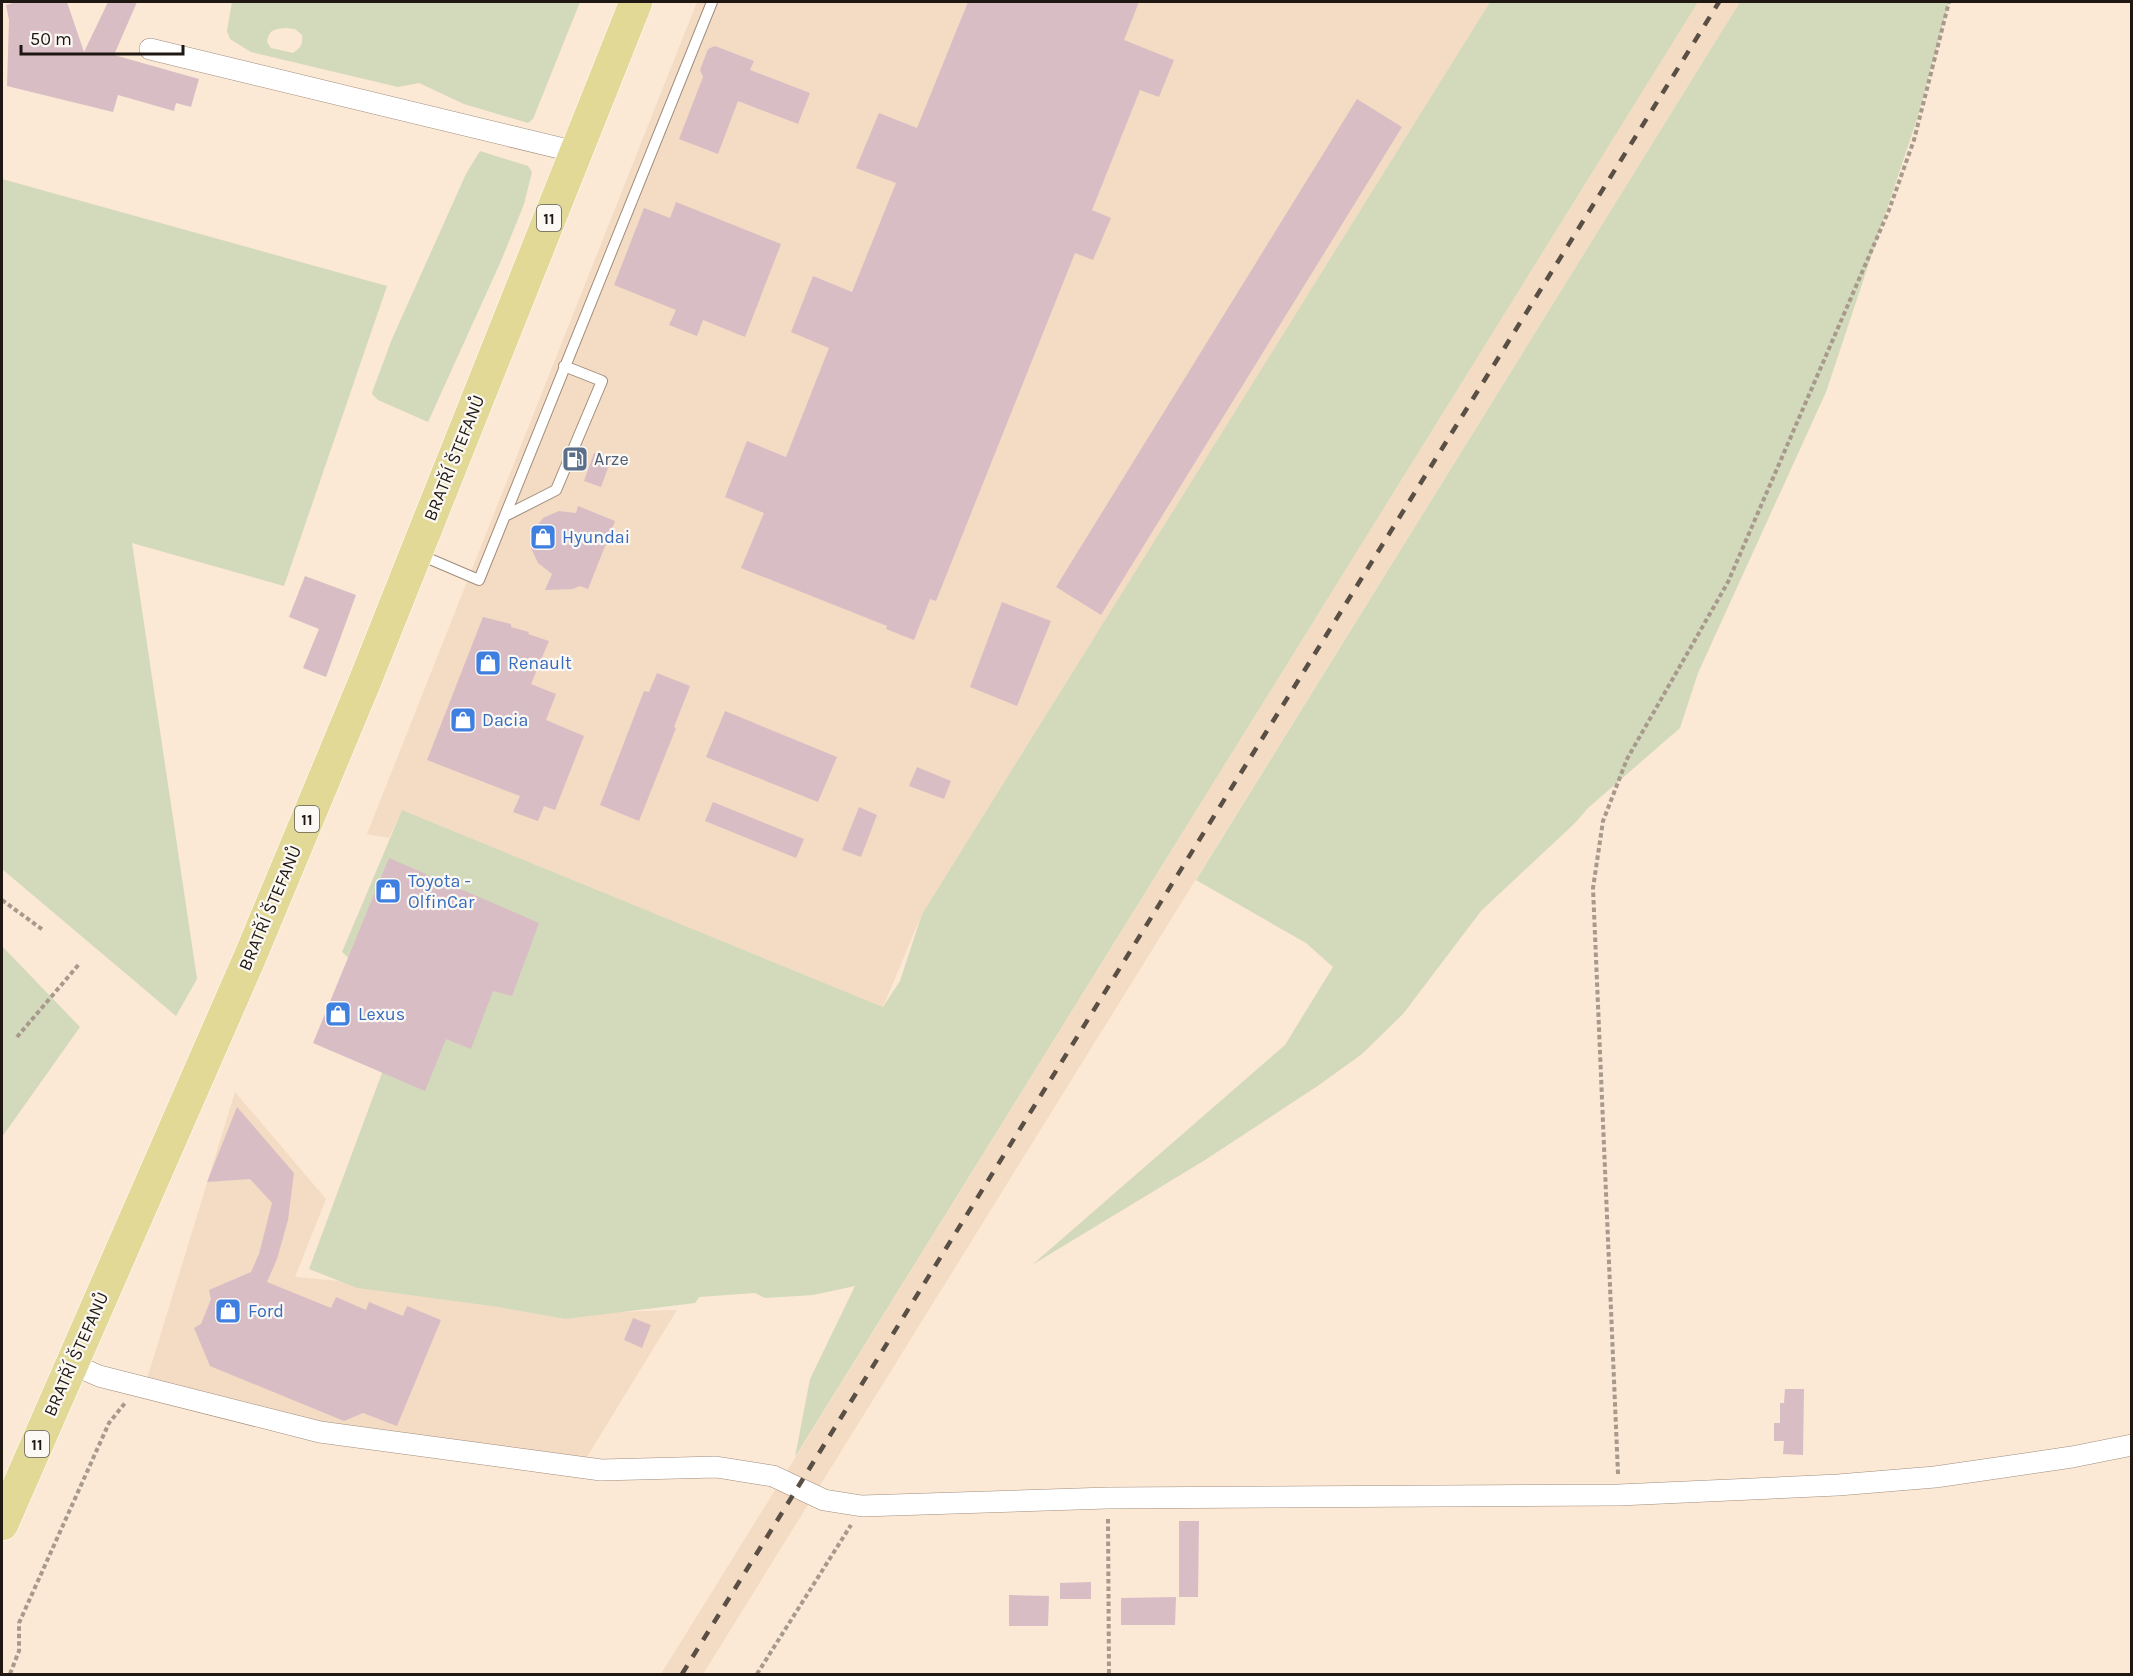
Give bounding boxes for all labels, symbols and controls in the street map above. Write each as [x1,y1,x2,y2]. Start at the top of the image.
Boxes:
scale bar [21,18,183,56]
text: 50 m [30,28,72,50]
road number: 11 [537,205,561,231]
street label: BRATŘÍ ŠTEFANŮ [418,391,489,524]
fuel station icon: Arze [560,444,590,474]
place label: Arze [594,448,629,470]
shop icon: Hyundai [528,522,558,552]
place label: Hyundai [562,526,630,548]
shop icon: Renault [473,648,503,678]
place label: Renault [508,652,572,674]
shop icon: Dacia [448,705,478,735]
place label: Dacia [482,709,528,731]
road number: 11 [295,806,319,832]
street label: BRATŘÍ ŠTEFANŮ [233,842,306,974]
place label: Toyota - OlfinCar [408,870,475,913]
shop icon: Toyota - OlfinCar [373,876,403,906]
shop icon: Lexus [323,999,353,1029]
place label: Lexus [358,1003,405,1025]
street label: BRATŘÍ ŠTEFANŮ [38,1288,113,1420]
shop icon: Ford [213,1296,243,1326]
place label: Ford [248,1300,284,1322]
road number: 11 [25,1431,49,1457]

